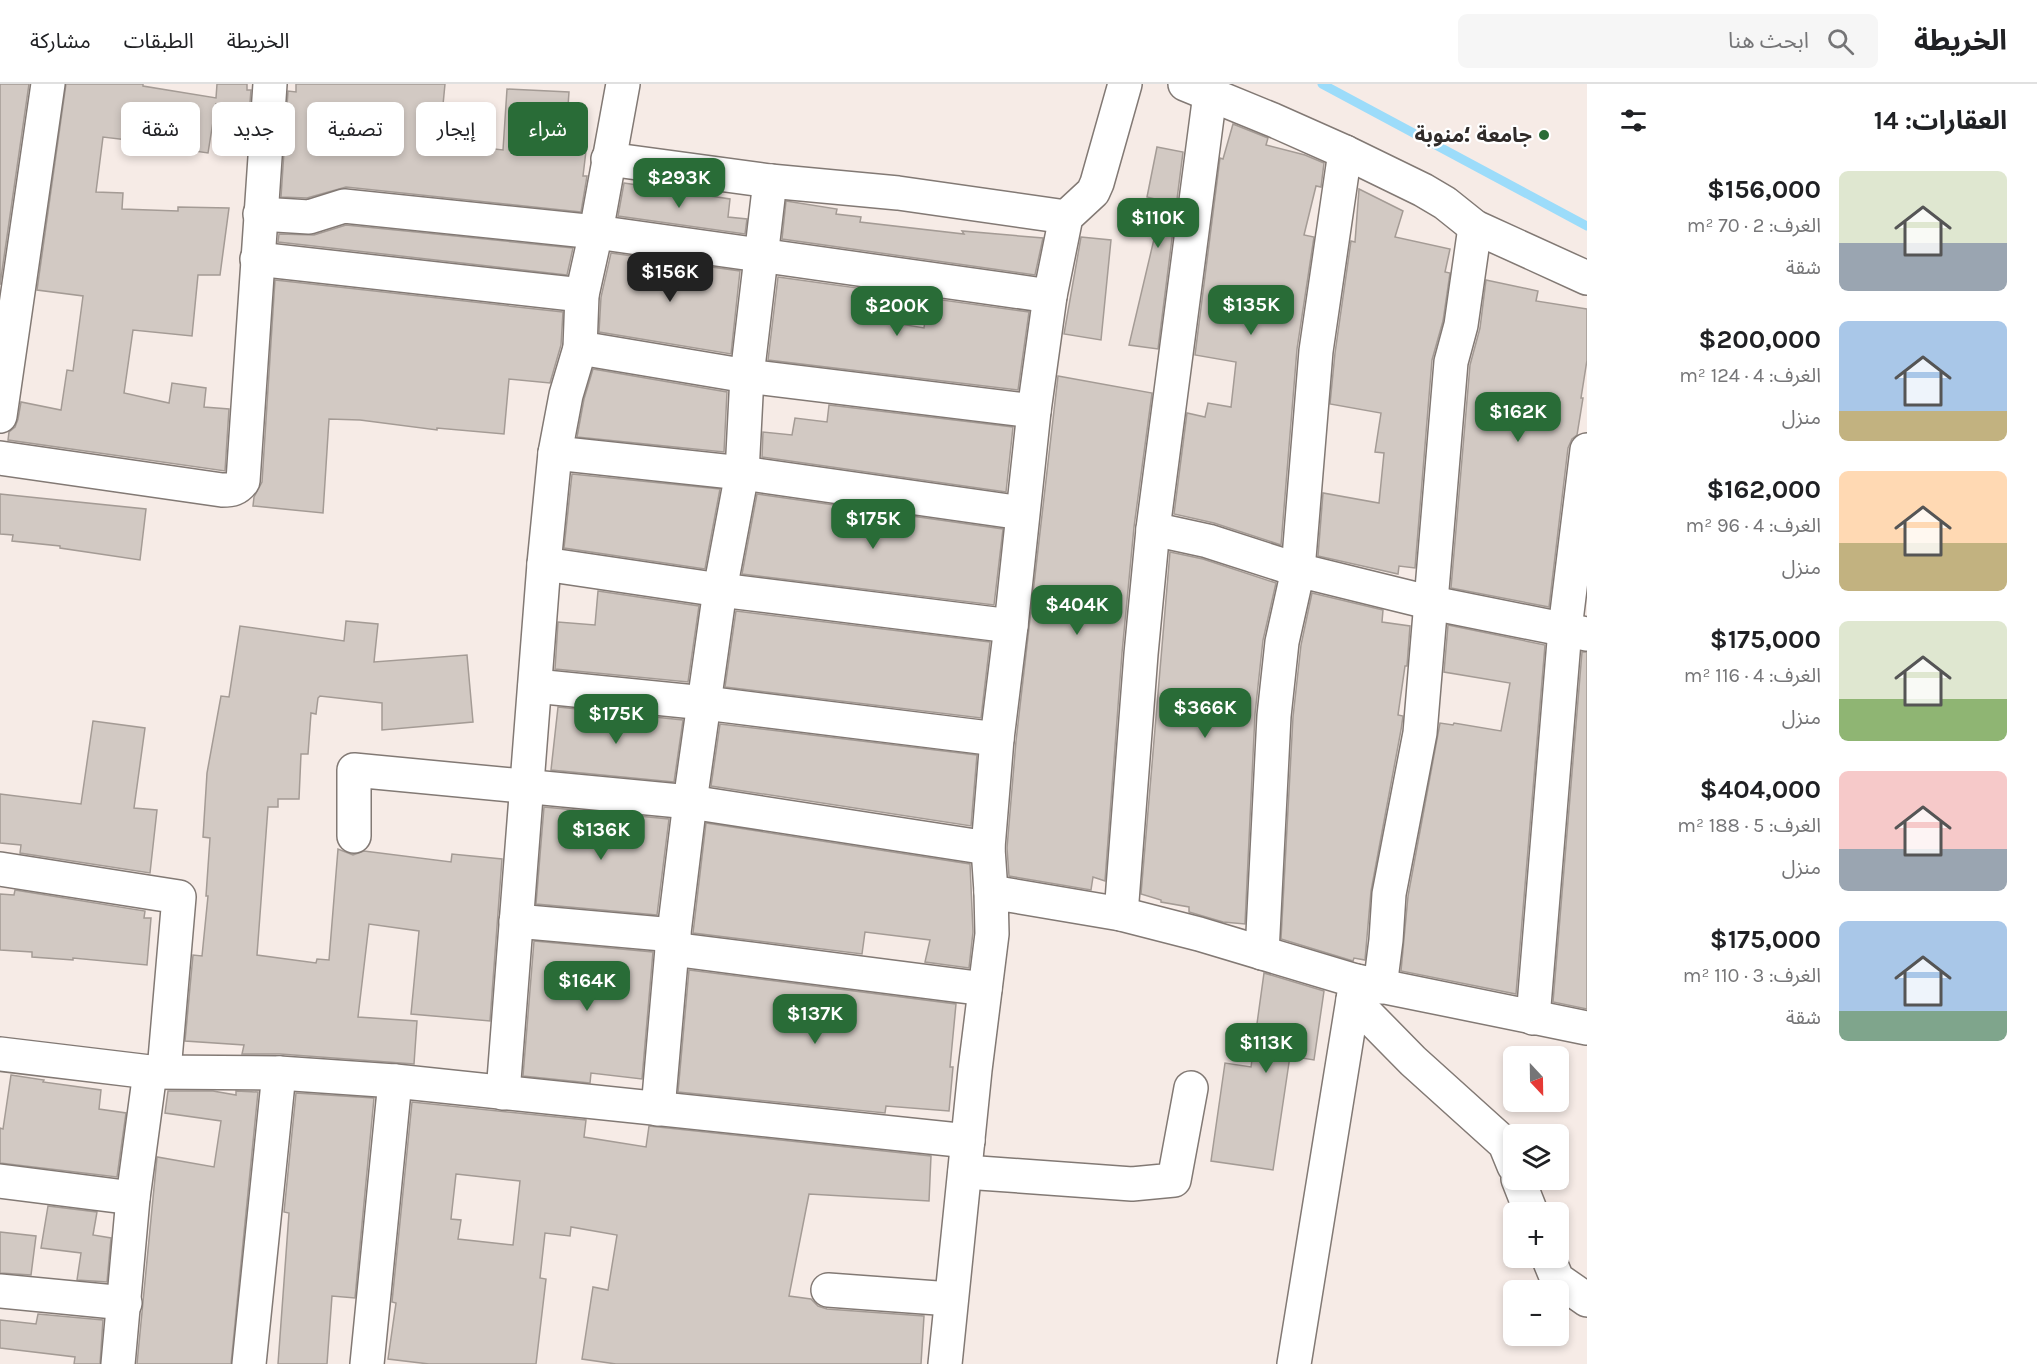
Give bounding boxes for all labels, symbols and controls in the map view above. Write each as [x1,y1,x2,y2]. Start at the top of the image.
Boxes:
search box [1458,14,1878,68]
text: الخريطة [1914,24,2007,57]
icon: search [1824,25,1857,58]
text: ابحث هنا [1728,28,1809,54]
text: مشاركة [30,29,91,53]
text: الطبقات [124,29,194,53]
text: الخريطة [227,29,290,53]
chip: شقة [121,102,200,156]
chip: جديد [212,102,295,156]
chip: تصفية [307,102,404,156]
chip: إيجار [416,102,496,156]
chip: شراء [508,102,588,156]
icon: filters [1617,104,1650,137]
text: العقارات: 14 [1874,105,2007,136]
place label: جامعة ؛منوبة [1415,123,1532,147]
marker: جامعة ؛منوبة [1537,128,1551,142]
pin: $293K [637,158,721,209]
text: $293K [647,166,711,189]
text: $156,000 [1707,174,1821,205]
icon: home [1887,195,1959,267]
pin: $110K [1116,198,1200,249]
text: $110K [1131,206,1185,229]
text: الغرف: 2 · 70 m² [1687,214,1821,237]
pin: $156K [628,252,712,303]
text: شقة [1786,256,1821,279]
text: $156K [641,260,699,283]
pin: $135K [1209,285,1293,336]
pin: $200K [855,286,939,337]
text: $135K [1222,293,1280,316]
text: $200K [865,294,929,317]
text: $200,000 [1699,324,1821,355]
icon: home [1887,345,1959,417]
text: الغرف: 4 · 124 m² [1679,364,1821,387]
pin: $162K [1476,392,1560,443]
text: $162K [1489,400,1547,423]
text: منزل [1782,406,1821,429]
text: $162,000 [1706,474,1821,505]
icon: home [1887,495,1959,567]
pin: $175K [831,499,915,550]
text: $175K [845,507,901,530]
text: الغرف: 4 · 96 m² [1685,514,1821,537]
text: منزل [1782,556,1821,579]
pin: $404K [1035,585,1119,636]
text: $404K [1045,593,1109,616]
text: $175,000 [1710,624,1821,655]
icon: home [1887,645,1959,717]
text: الغرف: 4 · 116 m² [1684,664,1821,687]
pin: $366K [1163,688,1247,739]
pin: $175K [574,694,658,745]
text: $366K [1173,696,1237,719]
text: $175K [588,702,644,725]
text: منزل [1782,706,1821,729]
text: $404,000 [1700,774,1821,805]
icon: home [1887,795,1959,867]
pin: $136K [559,810,643,861]
text: الغرف: 5 · 188 m² [1677,814,1821,837]
text: $136K [572,818,630,841]
text: منزل [1782,856,1821,879]
text: $175,000 [1710,924,1821,955]
icon: home [1887,945,1959,1017]
pin: $164K [545,961,629,1012]
text: الغرف: 3 · 110 m² [1683,964,1821,987]
text: $164K [558,969,616,992]
pin: $137K [773,994,857,1045]
text: $137K [787,1002,843,1025]
text: شقة [1786,1006,1821,1029]
pin: $113K [1224,1023,1308,1074]
text: $113K [1239,1031,1293,1054]
north arrow [1503,1046,1569,1112]
map controls [1503,1046,1569,1346]
button: layers [1503,1124,1569,1190]
button: + [1503,1202,1569,1268]
button: − [1503,1280,1569,1346]

